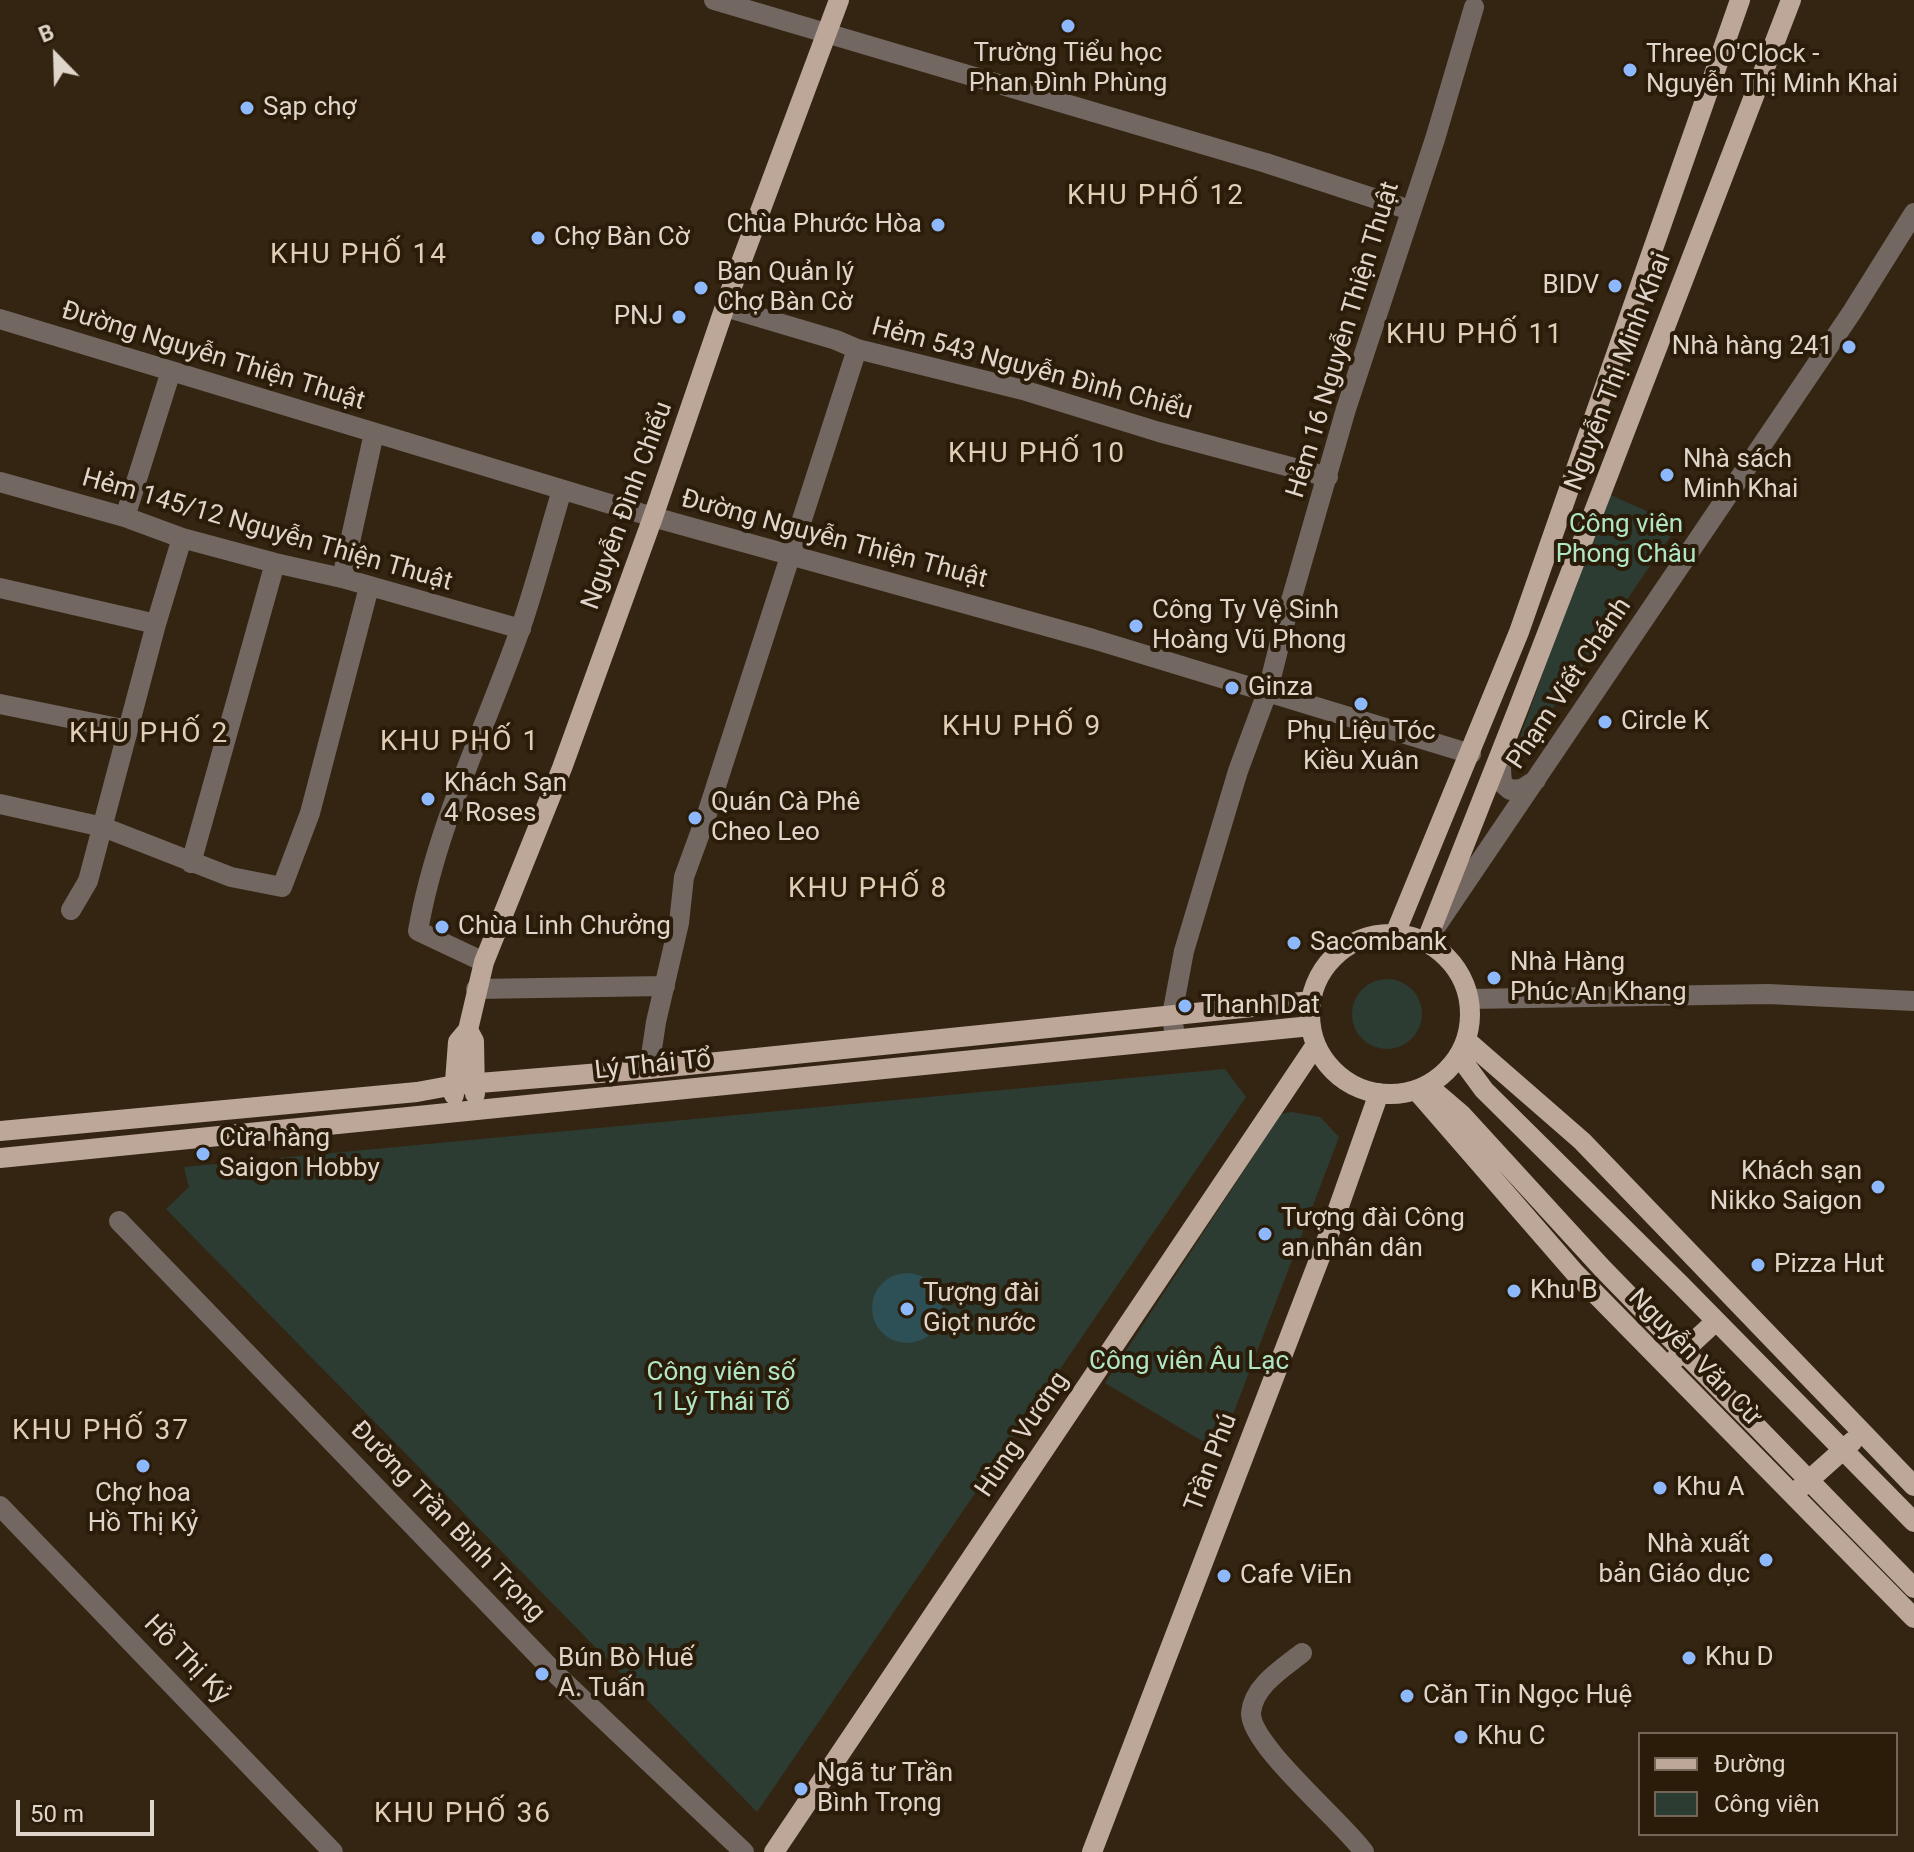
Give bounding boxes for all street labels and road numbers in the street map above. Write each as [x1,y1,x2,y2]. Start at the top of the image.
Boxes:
street label: Hẻm 16 Nguyễn Thiện Thuật [1281,178,1407,502]
street label: Nguyễn Thị Minh Khai [1559,249,1679,495]
street label: Đường Nguyễn Thiện Thuật [58,296,368,418]
street label: Hẻm 543 Nguyễn Ðình Chiểu [868,312,1196,428]
street label: Nguyễn Đình Chiểu [576,398,680,614]
street label: Hẻm 145/12 Nguyễn Thiện Thuật [78,463,456,599]
street label: Đường Nguyễn Thiện Thuật [678,484,990,596]
street label: Phạm Viết Chánh [1501,592,1639,776]
street label: Lý Thái Tổ [593,1044,713,1088]
street label: Nguyễn Văn Cừ [1621,1283,1767,1433]
street label: Hùng Vương [970,1366,1076,1504]
street label: Trần Phú [1179,1409,1245,1517]
street label: Đường Trần Bình Trọng [343,1415,551,1629]
street label: Hồ Thị Kỷ [136,1609,236,1711]

